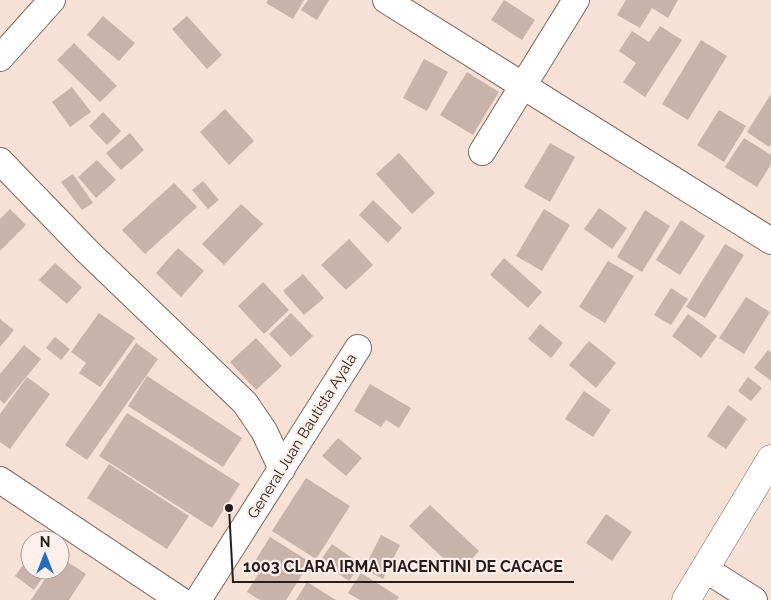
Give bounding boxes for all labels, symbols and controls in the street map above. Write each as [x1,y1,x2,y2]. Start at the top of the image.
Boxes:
street label: General Juan Bautista Ayala [244,350,360,522]
north arrow [20,530,70,580]
text: N [40,534,50,550]
callout: 1003 CLARA IRMA PIACENTINI DE CACACE [233,551,574,582]
text: 1003 CLARA IRMA PIACENTINI DE CACACE [243,557,563,576]

